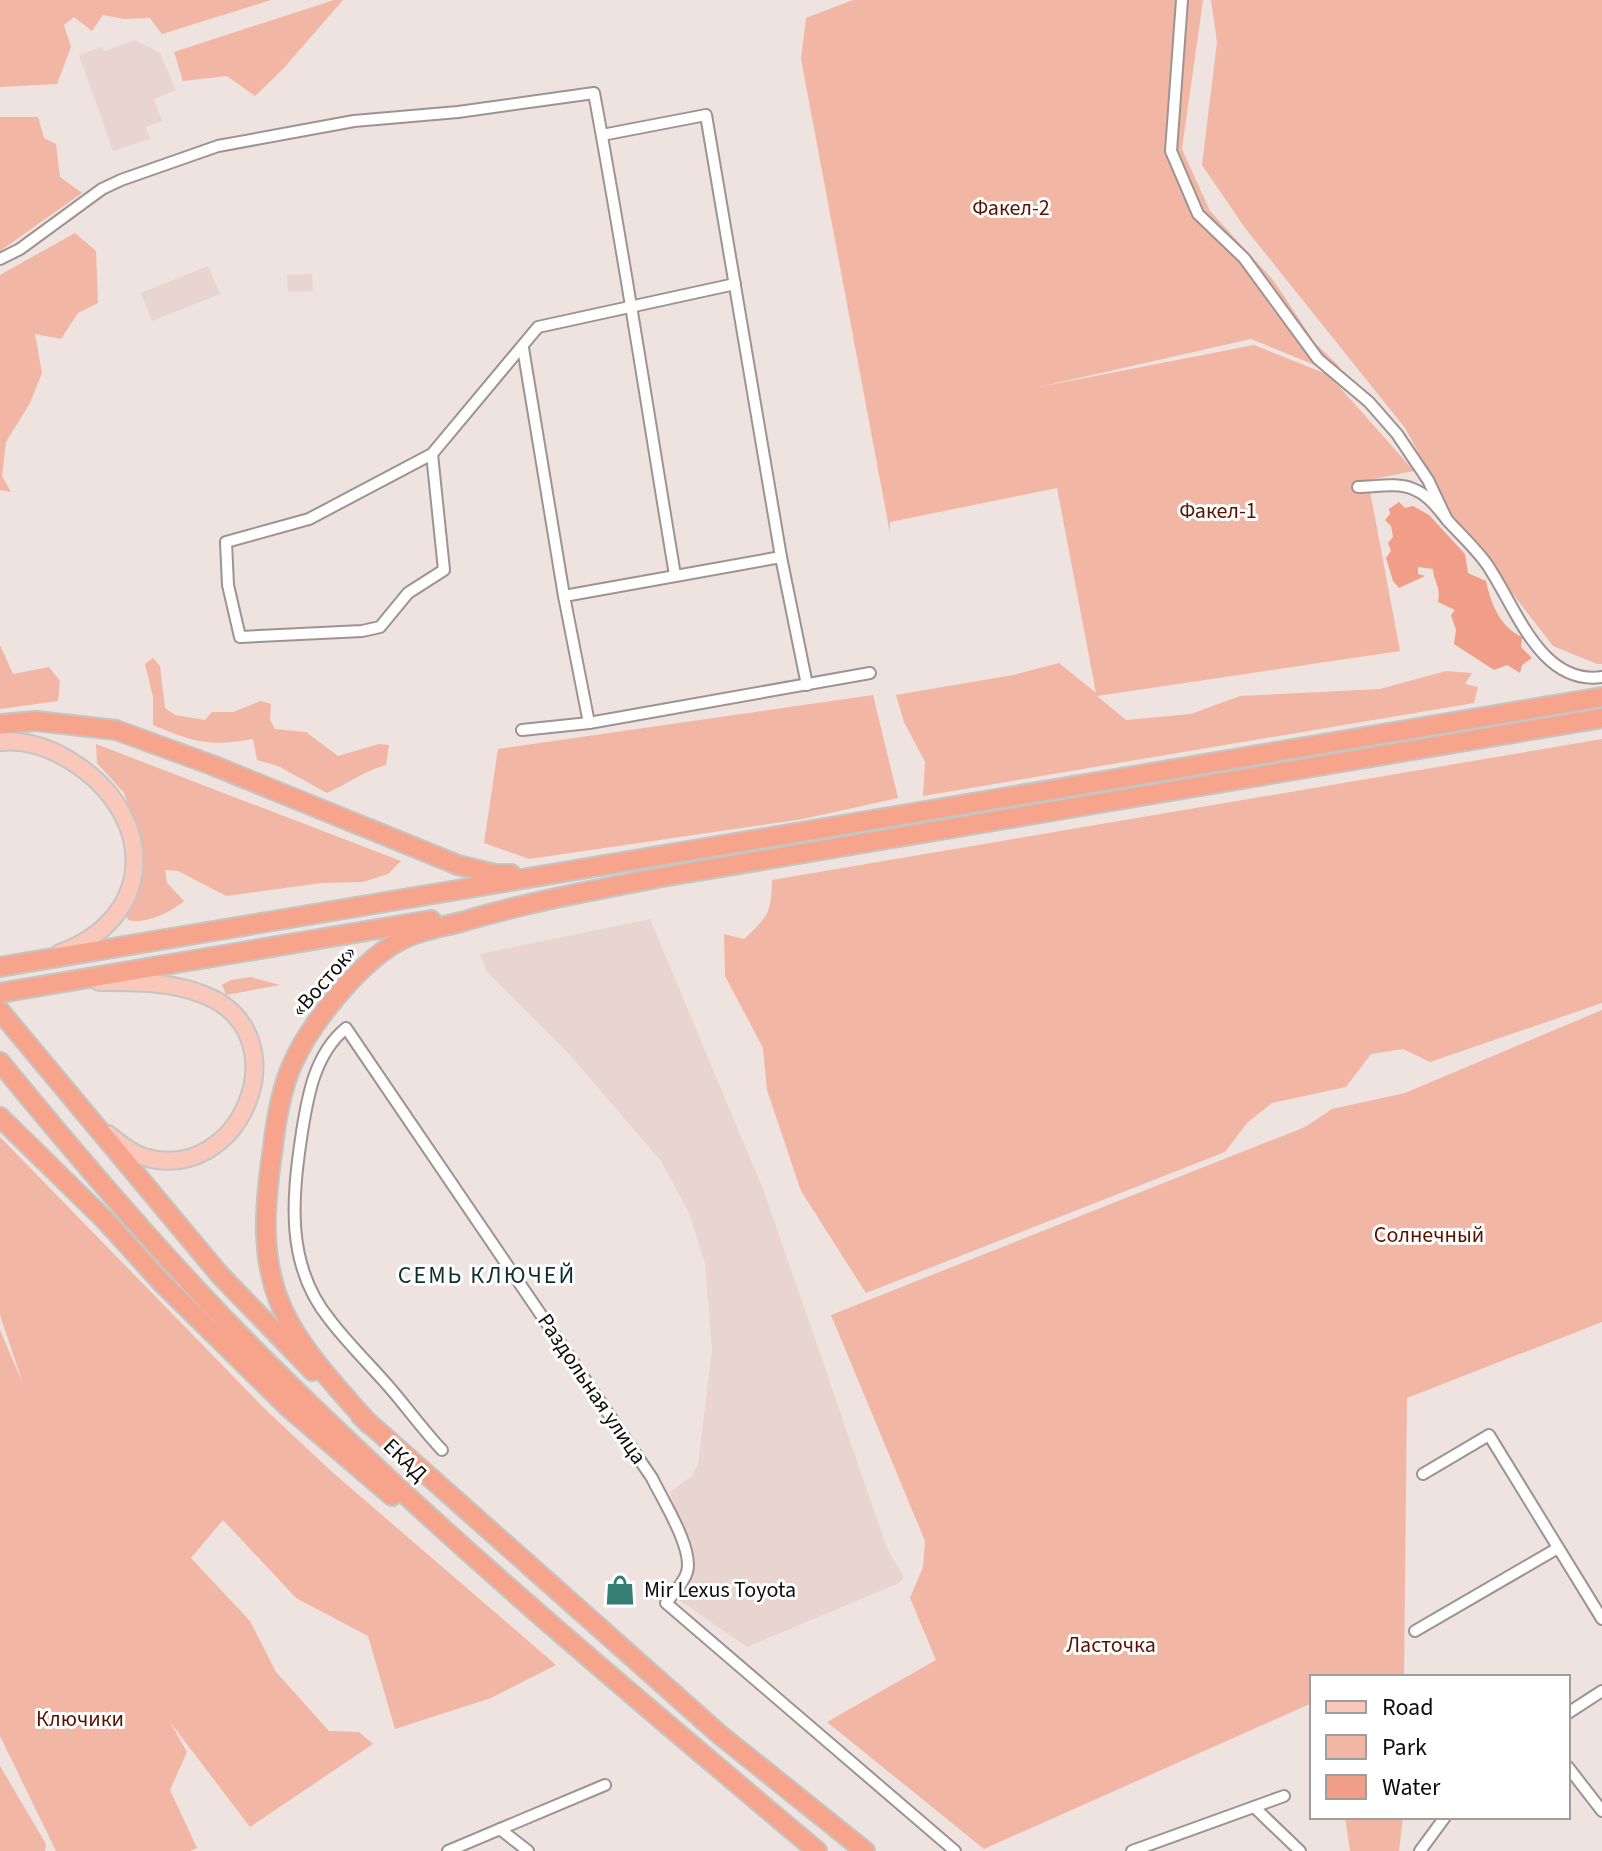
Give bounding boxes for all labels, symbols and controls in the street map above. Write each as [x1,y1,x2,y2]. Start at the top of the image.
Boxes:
park label: Факел-2 [972,192,1050,224]
park label: Факел-1 [1179,495,1257,527]
street label: «Восток» [284,938,364,1024]
park label: Солнечный [1374,1219,1484,1251]
district label: СЕМЬ КЛЮЧЕЙ [398,1258,576,1293]
street label: Раздольная улица [530,1307,654,1471]
street label: ЕКАД [376,1431,434,1489]
shop icon: Mir Lexus Toyota [603,1573,637,1607]
place label: Mir Lexus Toyota [644,1574,796,1606]
park label: Ласточка [1066,1629,1156,1661]
legend [1310,1675,1570,1819]
text: Road [1382,1690,1434,1725]
park label: Ключики [36,1703,124,1735]
text: Park [1382,1730,1427,1765]
text: Water [1382,1770,1441,1805]

